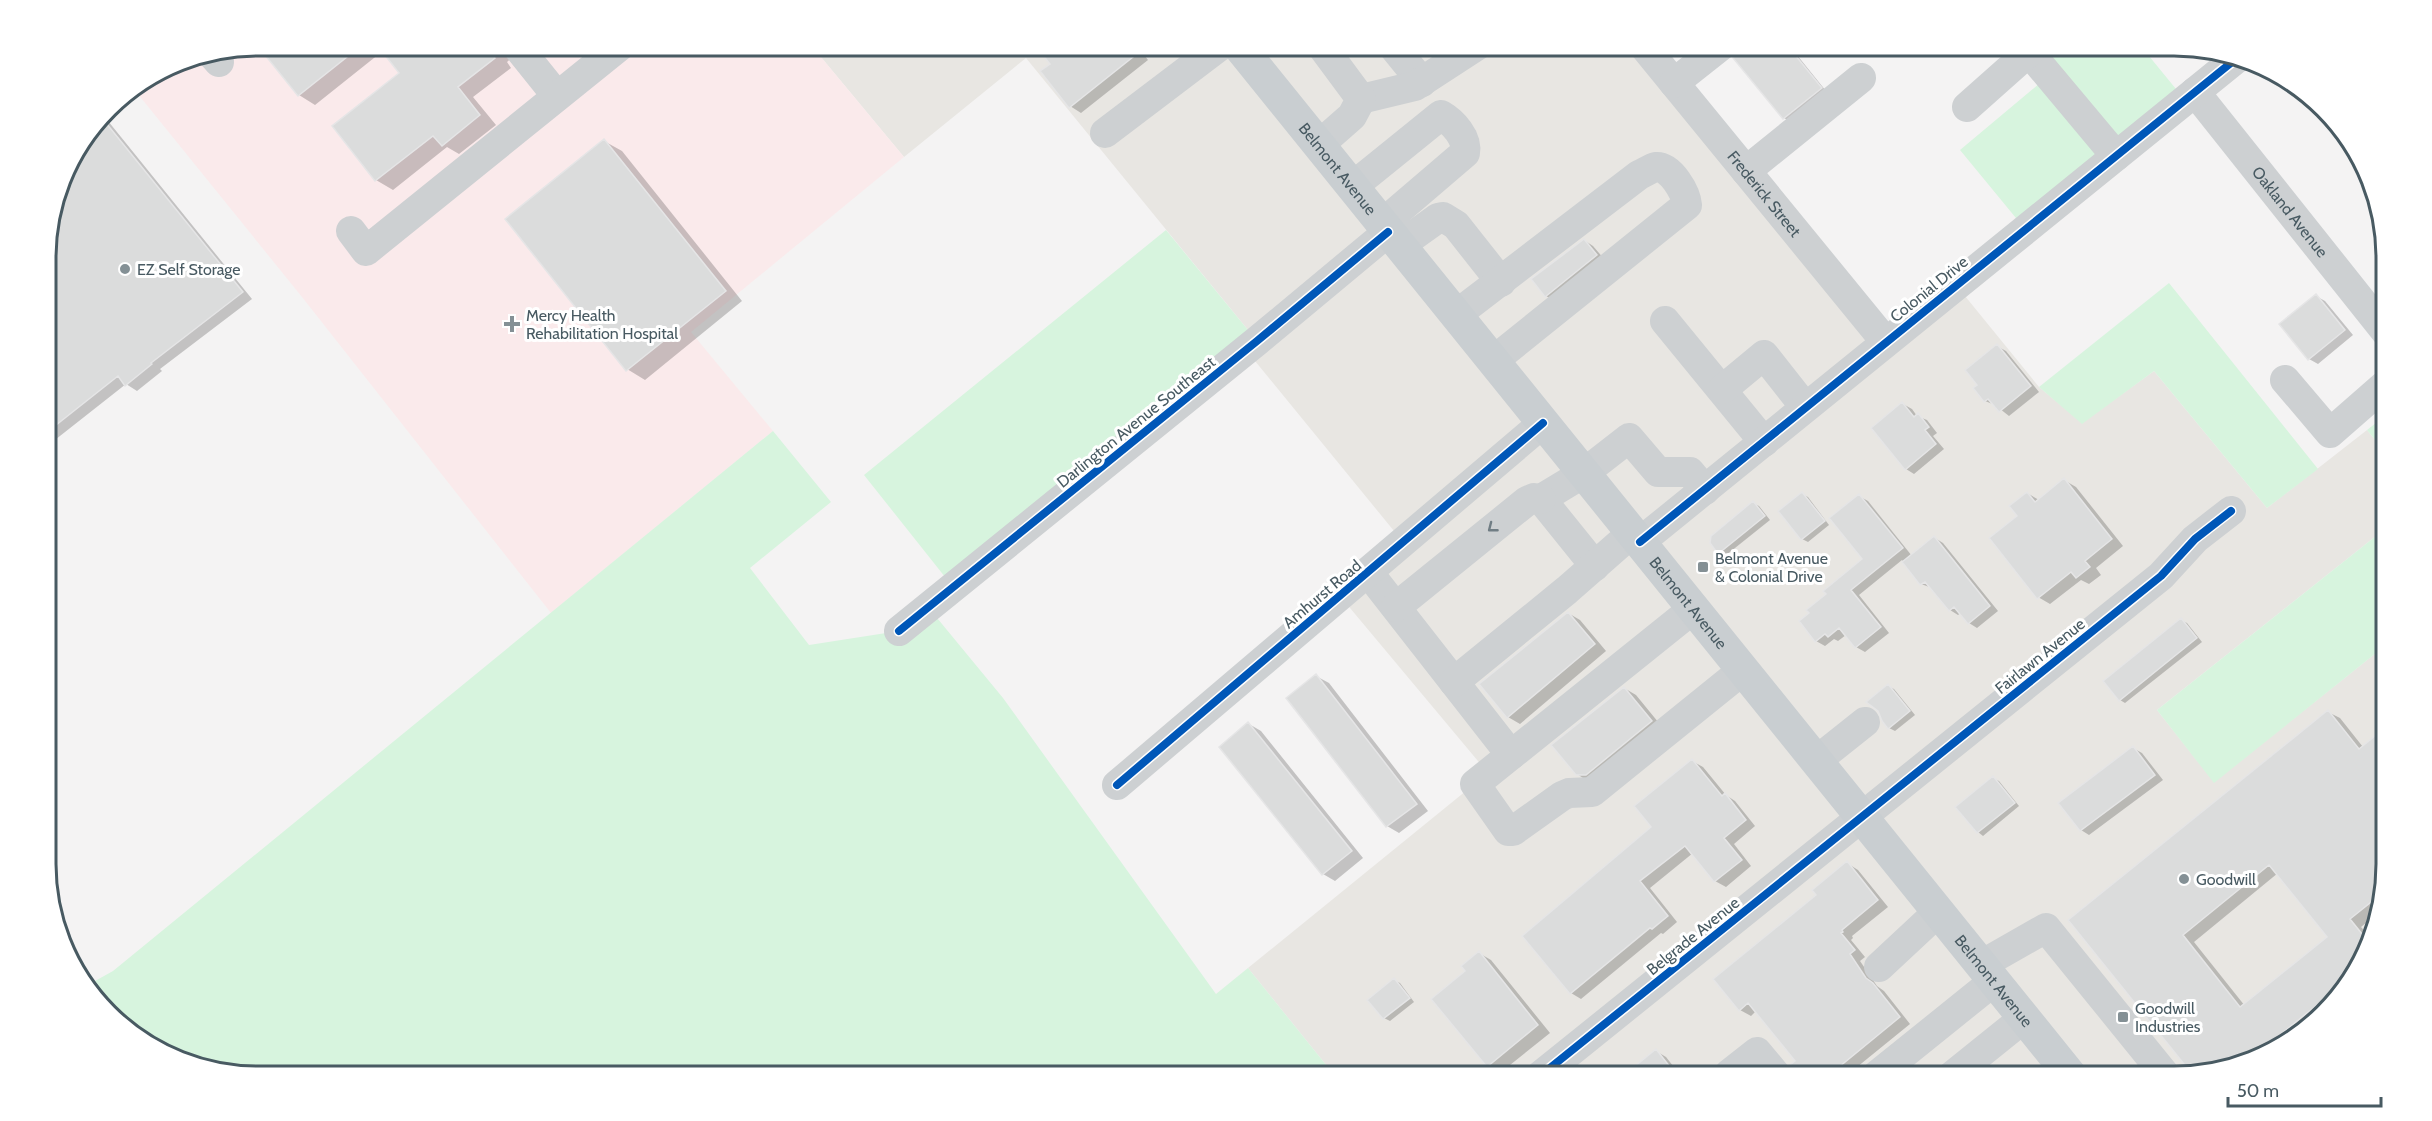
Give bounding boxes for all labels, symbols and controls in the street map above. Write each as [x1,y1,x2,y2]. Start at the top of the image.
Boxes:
street label: Belmont Avenue [1295,119,1381,219]
street label: Frederick Street [1724,147,1806,241]
street label: Oakland Avenue [2248,162,2332,261]
street label: Colonial Drive [1886,252,1972,326]
place label: EZ Self Storage [137,260,240,279]
marker: EZ Self Storage [118,262,132,276]
place label: Mercy Health Rehabilitation Hospital [526,306,678,343]
marker: Mercy Health Rehabilitation Hospital [503,315,521,333]
street label: Darlington Avenue Southeast [1053,352,1219,492]
one-way arrow [1488,521,1499,532]
place label: Belmont Avenue & Colonial Drive [1715,549,1828,586]
street label: Belmont Avenue [1646,553,1732,653]
street label: Amhurst Road [1279,556,1365,632]
marker: Belmont Avenue & Colonial Drive [1696,560,1710,574]
street label: Fairlawn Avenue [1991,614,2089,698]
place label: Goodwill [2196,870,2256,889]
marker: Goodwill [2177,872,2191,886]
street label: Belgrade Avenue [1643,893,1743,979]
street label: Belmont Avenue [1951,931,2037,1031]
place label: Goodwill Industries [2135,999,2201,1036]
marker: Goodwill Industries [2116,1010,2130,1024]
scale bar [2228,1070,2381,1108]
text: 50 m [2237,1080,2279,1102]

